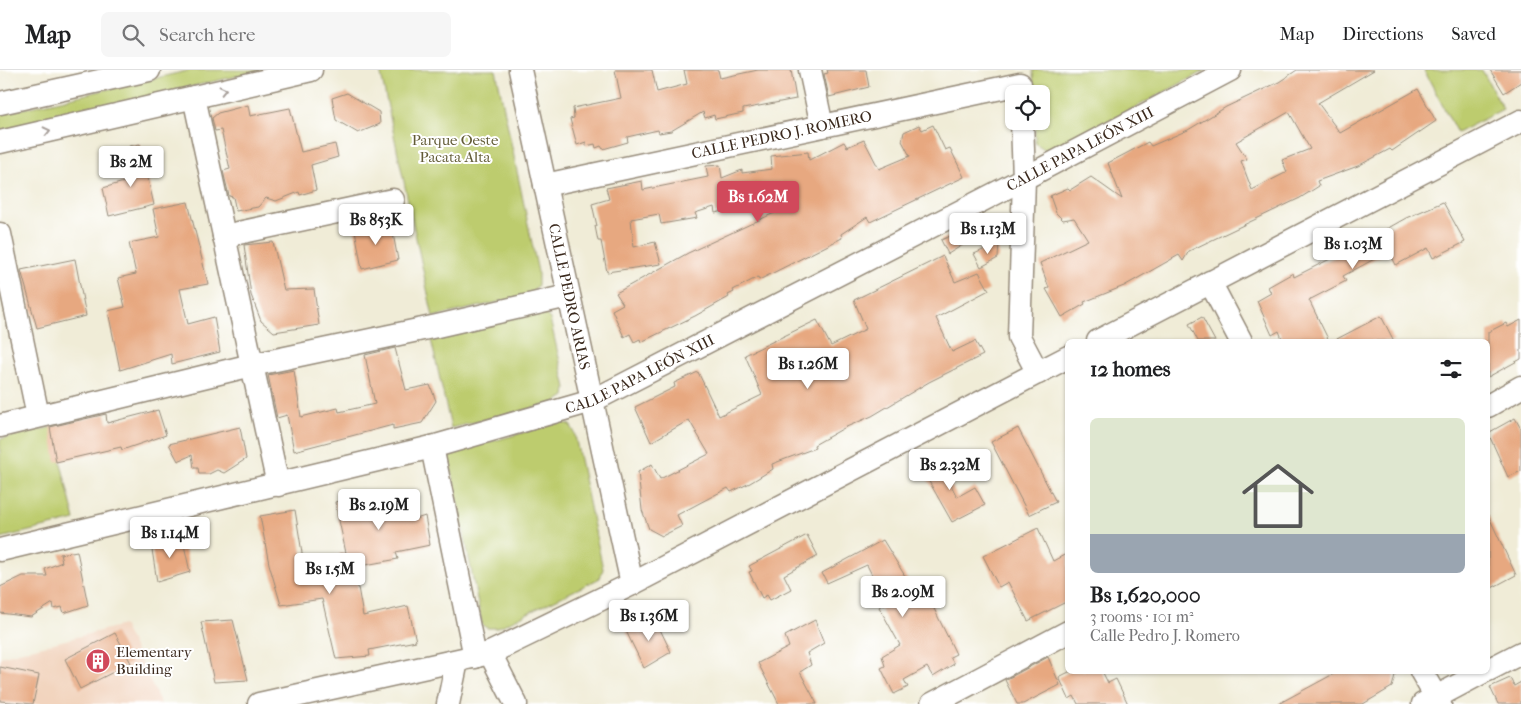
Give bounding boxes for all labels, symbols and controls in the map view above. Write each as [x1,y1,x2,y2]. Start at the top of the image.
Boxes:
search box [101,12,451,57]
text: Map [25,21,71,49]
icon: search [119,21,147,49]
text: Search here [159,24,255,46]
text: Map [1280,24,1314,45]
text: Directions [1342,24,1423,45]
text: Saved [1451,24,1496,45]
one-way arrow [218,85,227,96]
map controls [1005,85,1050,130]
button: locate [1005,85,1050,130]
street label: CALLE PAPA LEÓN XIII [1004,103,1157,195]
street label: CALLE PEDRO J. ROMERO [690,107,874,163]
one-way arrow [43,126,52,137]
park label: Parque Oeste Pacata Alta [412,131,499,166]
pin: Bs 2M [96,146,166,188]
text: Bs 2M [110,152,152,171]
pin: Bs 1.62M [706,180,810,223]
text: Bs 1.62M [728,187,788,206]
pin: Bs 853K [330,204,422,246]
text: Bs 853K [350,210,402,229]
pin: Bs 1.13M [936,212,1040,255]
text: Bs 1.13M [960,219,1016,238]
street label: CALLE PEDRO ARIAS [545,222,594,372]
pin: Bs 1.03M [1301,228,1405,270]
text: Bs 1.03M [1324,234,1382,253]
street label: CALLE PAPA LEÓN XIII [563,331,717,417]
pin: Bs 1.26M [756,348,860,390]
text: Bs 1.26M [778,354,838,373]
icon: filters [1437,355,1465,383]
text: 12 homes [1090,357,1171,381]
pin: Bs 2.32M [898,448,1002,491]
icon: home [1233,451,1323,541]
text: Bs 2.32M [920,455,980,474]
pin: Bs 2.19M [327,488,431,531]
text: Bs 2.19M [349,495,409,514]
pin: Bs 1.14M [118,516,222,559]
text: Bs 1.14M [141,523,199,542]
pin: Bs 1.5M [284,552,376,595]
text: Bs 1.5M [305,559,355,578]
pin: Bs 2.09M [851,576,955,618]
text: Bs 2.09M [872,582,934,601]
text: Bs 1,620,000 [1090,583,1201,607]
pin: Bs 1.36M [597,600,701,642]
text: Bs 1.36M [620,606,678,625]
text: 3 rooms · 101 m² [1090,607,1193,626]
text: Calle Pedro J. Romero [1090,626,1240,645]
place label: Elementary Building [116,643,193,678]
building icon: Elementary Building [85,648,111,674]

